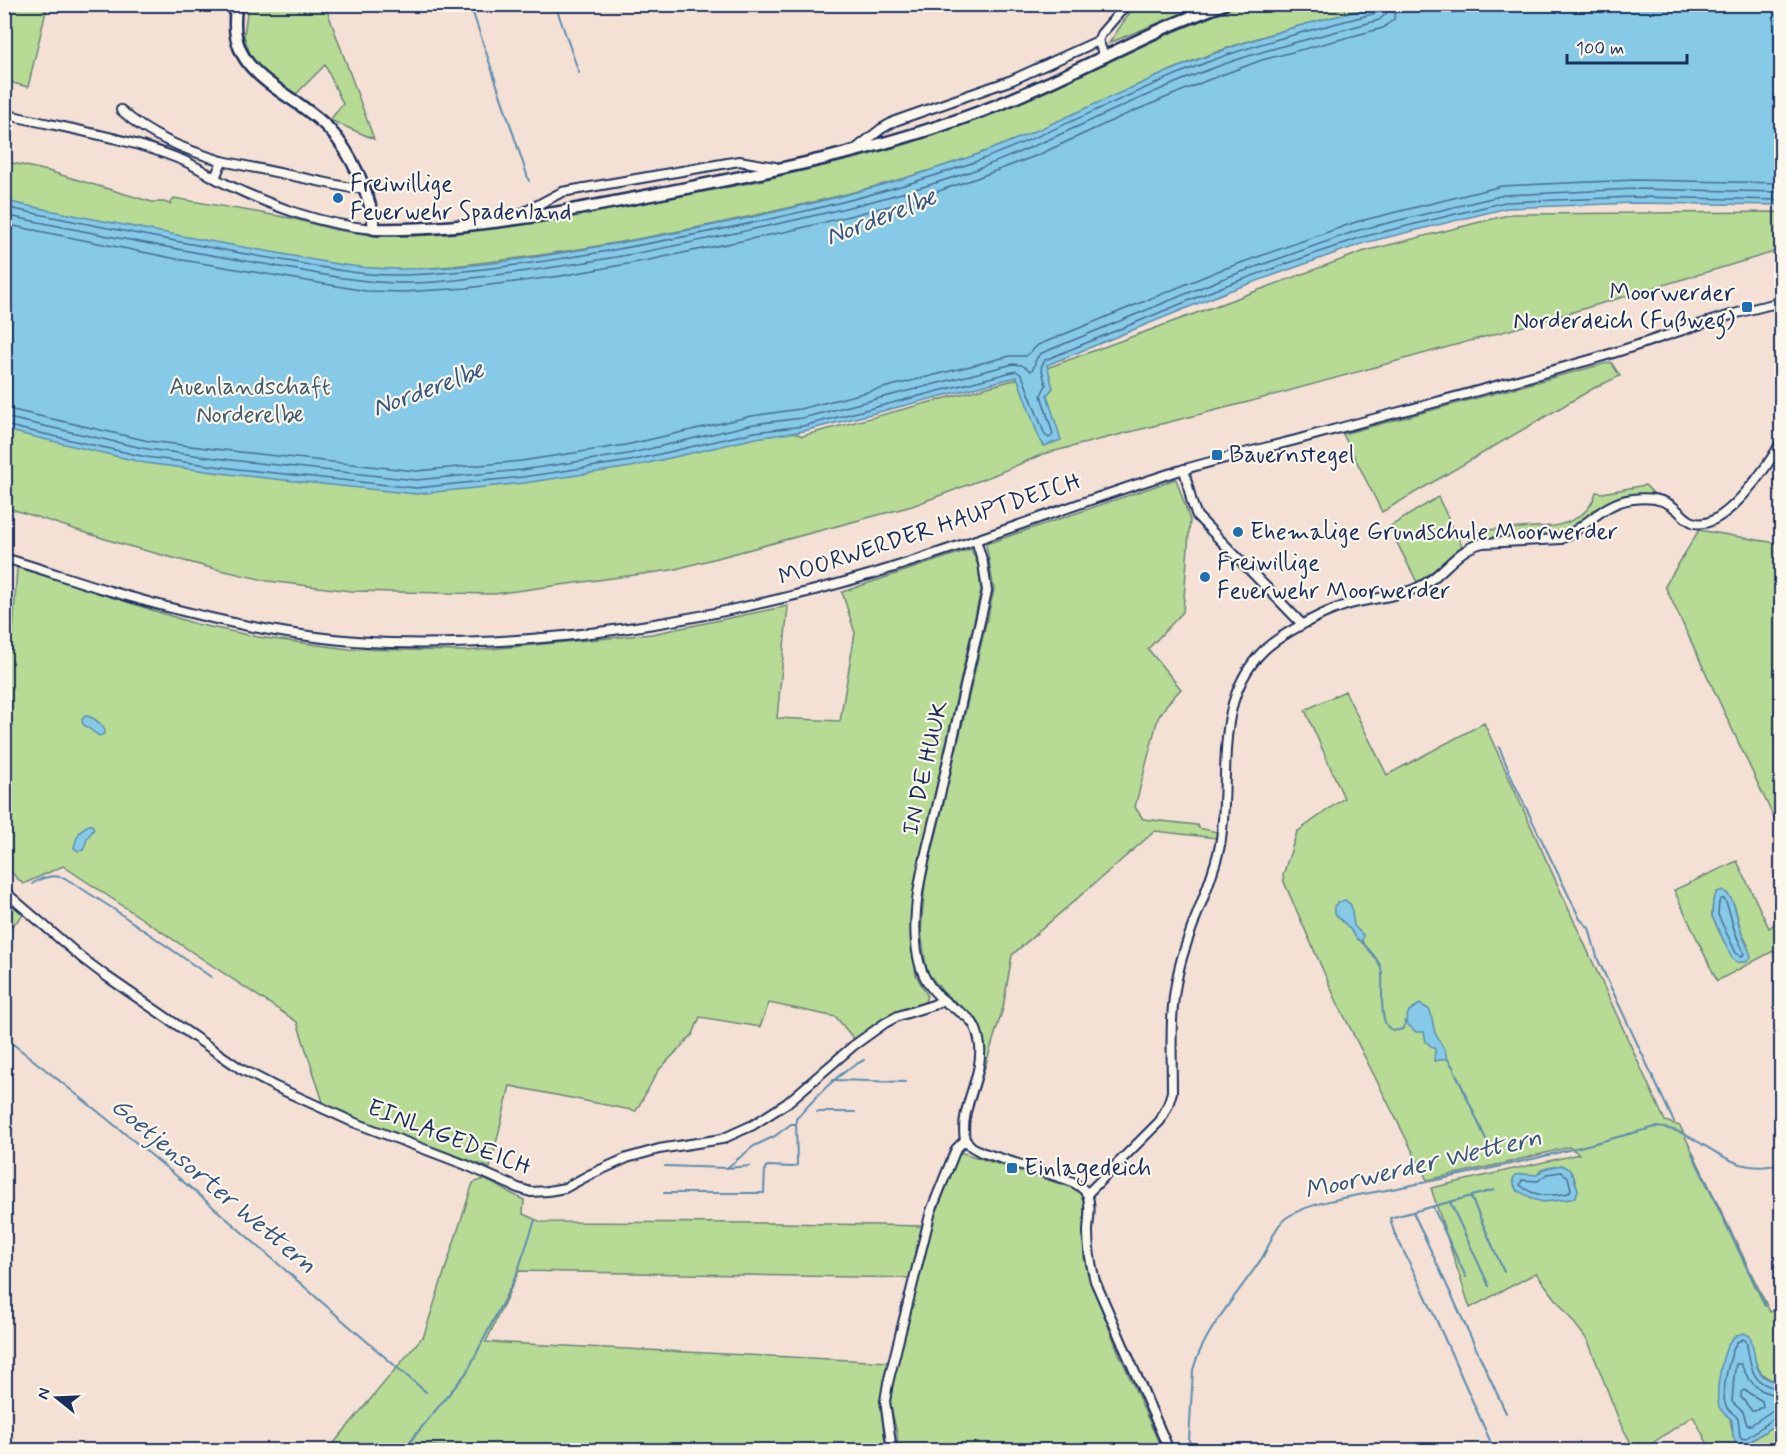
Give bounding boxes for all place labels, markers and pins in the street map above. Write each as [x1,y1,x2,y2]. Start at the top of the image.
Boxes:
place label: Freiwillige Feuerwehr Spadenland [350,169,572,228]
marker: Freiwillige Feuerwehr Spadenland [331,191,345,205]
place label: Moorwerder Norderdeich (Fußweg) [1513,278,1736,340]
marker: Moorwerder Norderdeich (Fußweg) [1740,300,1754,314]
place label: Bauernstegel [1229,440,1355,471]
marker: Bauernstegel [1210,448,1224,462]
place label: Ehemalige Grundschule Moorwerder [1250,517,1618,548]
marker: Ehemalige Grundschule Moorwerder [1231,525,1245,539]
place label: Freiwillige Feuerwehr Moorwerder [1217,548,1451,607]
marker: Freiwillige Feuerwehr Moorwerder [1198,570,1212,584]
place label: Einlagedeich [1024,1153,1151,1186]
marker: Einlagedeich [1005,1161,1019,1175]

